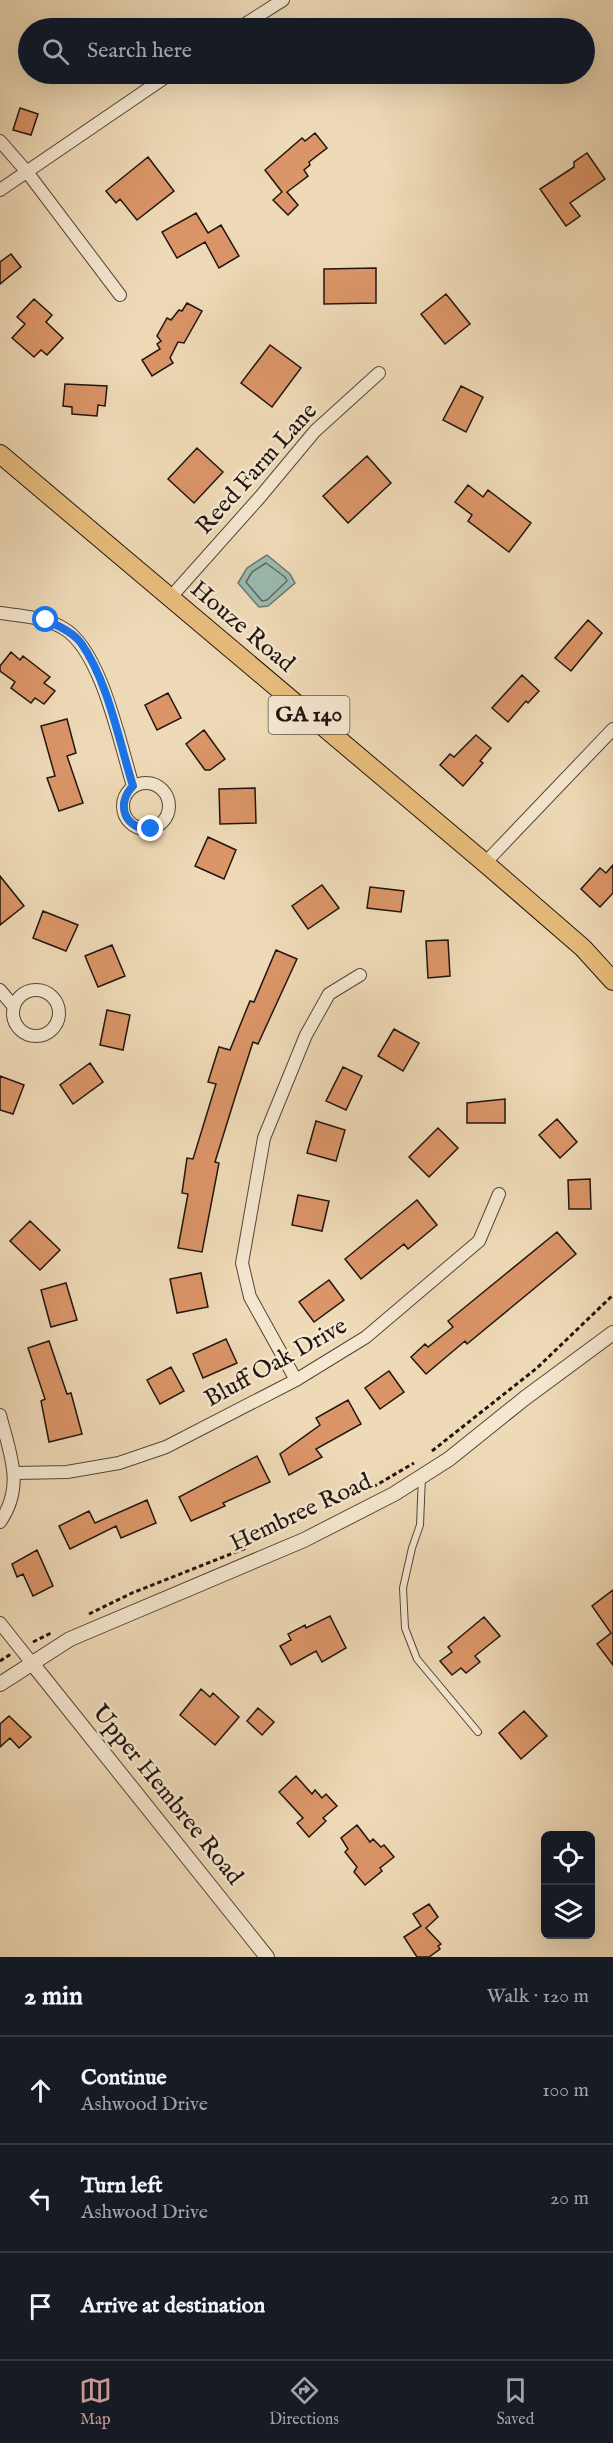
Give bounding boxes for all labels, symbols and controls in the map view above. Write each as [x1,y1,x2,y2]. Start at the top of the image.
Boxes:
search box [18,18,595,84]
icon: search [39,35,72,68]
text: Search here [87,37,192,65]
street label: Reed Farm Lane [190,396,324,542]
street label: Houze Road [183,574,301,680]
route start [32,606,58,632]
road number: GA 140 [268,696,350,734]
route end [137,815,163,841]
street label: Bluff Oak Drive [199,1311,353,1415]
street label: Hembree Road [225,1467,377,1559]
street label: Upper Hembree Road [85,1698,250,1892]
map controls [541,1831,595,1939]
button: locate [541,1831,595,1885]
button: layers [541,1885,595,1939]
text: 2 min [24,1980,83,2013]
text: Walk · 120 m [487,1984,589,2009]
text: Continue [81,2064,167,2092]
icon: ahead [24,2074,57,2107]
text: 100 m [542,2078,589,2103]
text: Ashwood Drive [81,2092,208,2117]
text: Turn left [81,2172,163,2200]
icon: left [24,2182,57,2215]
text: 20 m [550,2186,589,2211]
text: Ashwood Drive [81,2200,208,2225]
icon: arrive [24,2290,57,2323]
text: Arrive at destination [81,2292,265,2320]
tab: Map [79,2374,112,2430]
tab: Directions [269,2374,339,2430]
tab: Saved [496,2374,534,2430]

